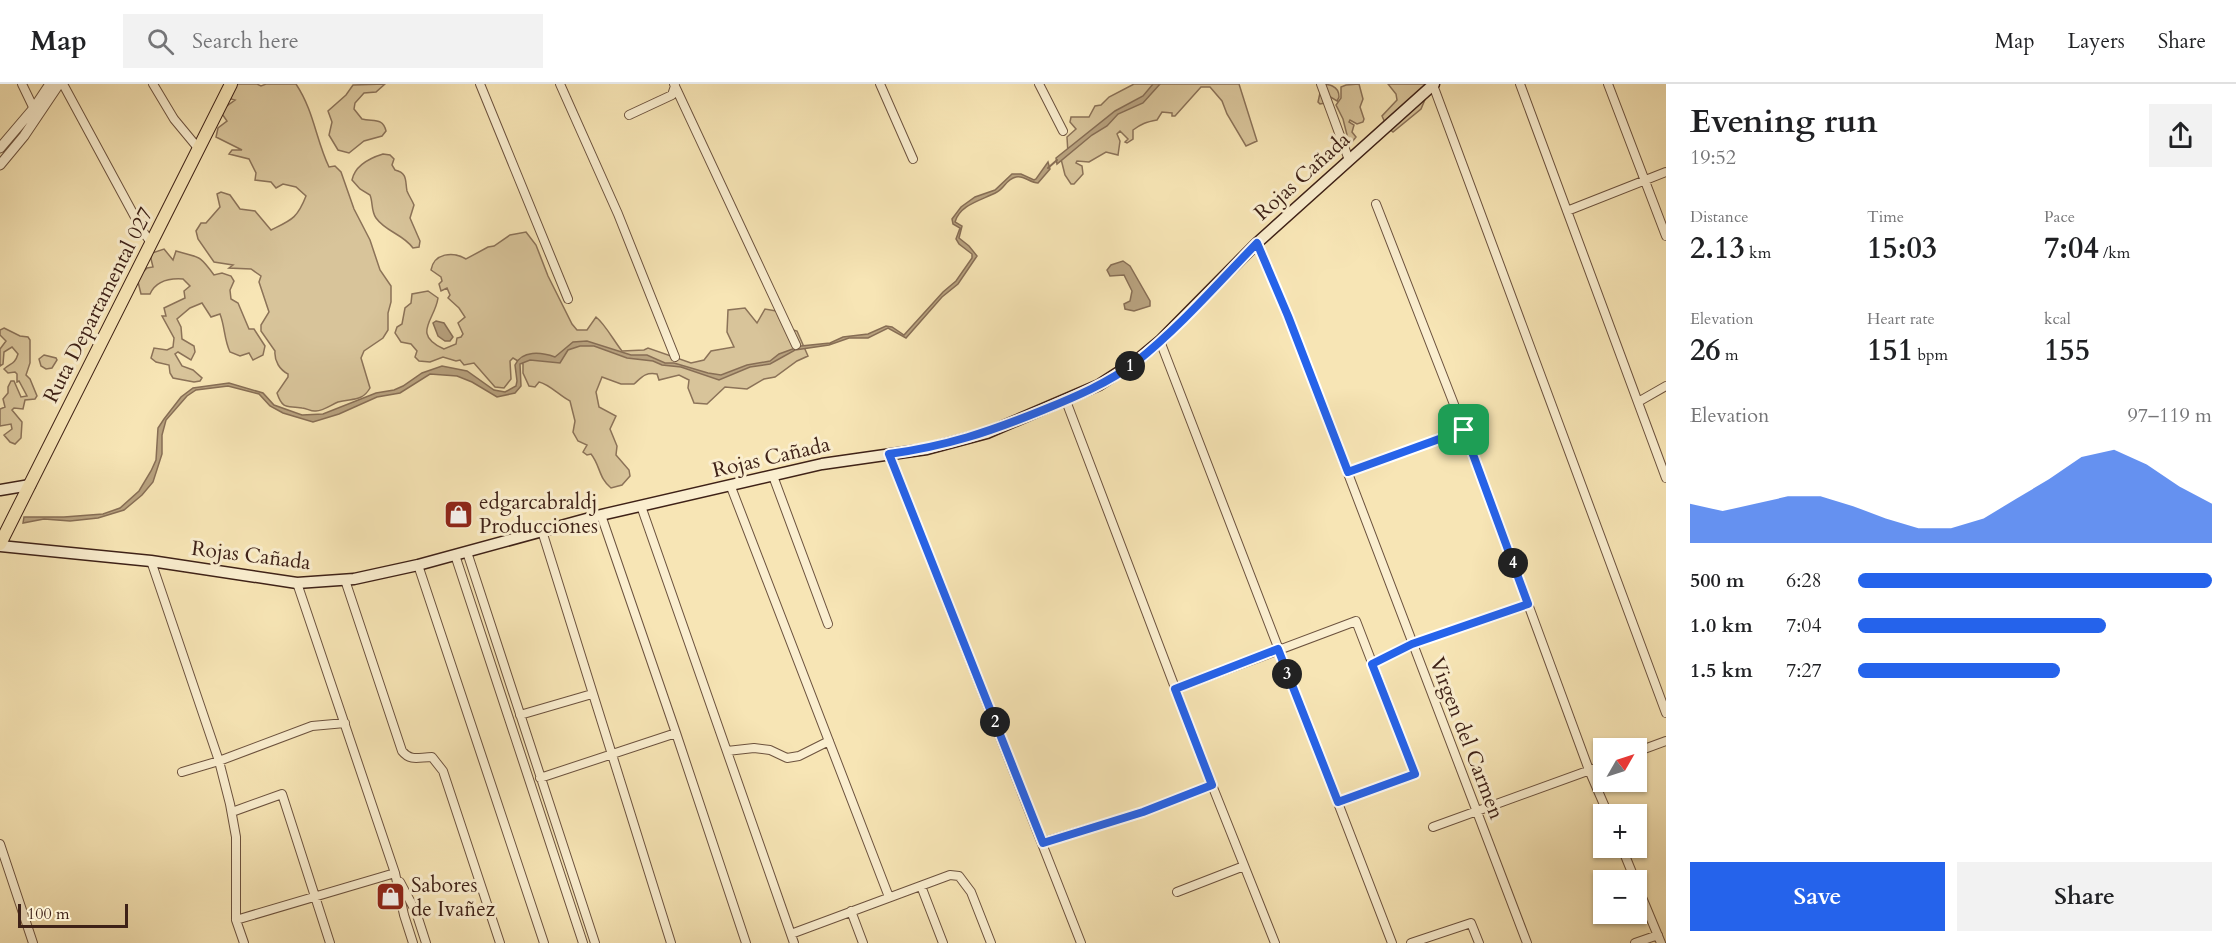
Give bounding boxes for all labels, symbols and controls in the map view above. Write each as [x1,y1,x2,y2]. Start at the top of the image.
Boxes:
search box [123,14,543,68]
text: Map [30,22,87,60]
icon: search [144,25,177,58]
text: Search here [192,26,299,56]
text: Map [1995,27,2035,56]
text: Layers [2068,27,2125,56]
text: Share [2158,27,2206,56]
text: Evening run [1690,99,1878,144]
button: share [2149,104,2212,167]
street label: Rojas Cañada [1248,125,1357,227]
text: 19:52 [1690,144,1736,171]
street label: Ruta Departamental 027 [37,202,160,408]
text: Distance [1690,206,1748,228]
text: Time [1867,206,1904,228]
text: Pace [2044,206,2075,228]
text: 2.13 [1690,228,1745,269]
text: 15:03 [1867,228,1937,269]
text: 7:04 [2044,228,2099,269]
text: km [1745,242,1771,264]
text: /km [2099,242,2130,264]
text: Elevation [1690,308,1754,330]
text: Heart rate [1867,308,1935,330]
text: kcal [2044,308,2071,330]
text: 26 [1690,330,1721,371]
text: 151 [1867,330,1913,371]
text: 155 [2044,330,2090,371]
text: m [1721,344,1739,366]
text: bpm [1913,344,1948,366]
pin: 1 [1115,351,1145,381]
text: 1 [1126,355,1134,377]
text: Elevation [1690,402,1769,429]
text: 97–119 m [2127,402,2212,429]
pin [1438,404,1489,455]
icon: arrive [1447,413,1480,446]
street label: Rojas Cañada [709,430,833,485]
place label: edgarcabraldj Producciones [479,488,598,541]
shop icon: edgarcabraldj Producciones [442,498,474,530]
street label: Rojas Cañada [190,534,312,577]
pin: 4 [1498,548,1528,578]
text: 4 [1509,552,1517,574]
text: 500 m [1690,567,1745,594]
text: 6:28 [1786,567,1822,594]
text: 1.0 km [1690,612,1753,639]
text: 7:04 [1786,612,1822,639]
street label: Virgen del Carmen [1422,653,1511,824]
text: 1.5 km [1690,657,1753,684]
text: 7:27 [1786,657,1822,684]
pin: 3 [1272,659,1302,689]
text: 3 [1283,663,1291,685]
pin: 2 [980,707,1010,737]
text: 2 [991,711,999,733]
north arrow [1593,738,1647,792]
map controls [1593,738,1647,924]
button: + [1593,804,1647,858]
button: Save [1690,862,1945,931]
button: Share [1957,862,2212,931]
button: − [1593,870,1647,924]
place label: Sabores de Ivañez [411,871,496,924]
shop icon: Sabores de Ivañez [374,881,406,913]
scale bar [18,901,128,928]
text: 100 m [27,903,69,925]

